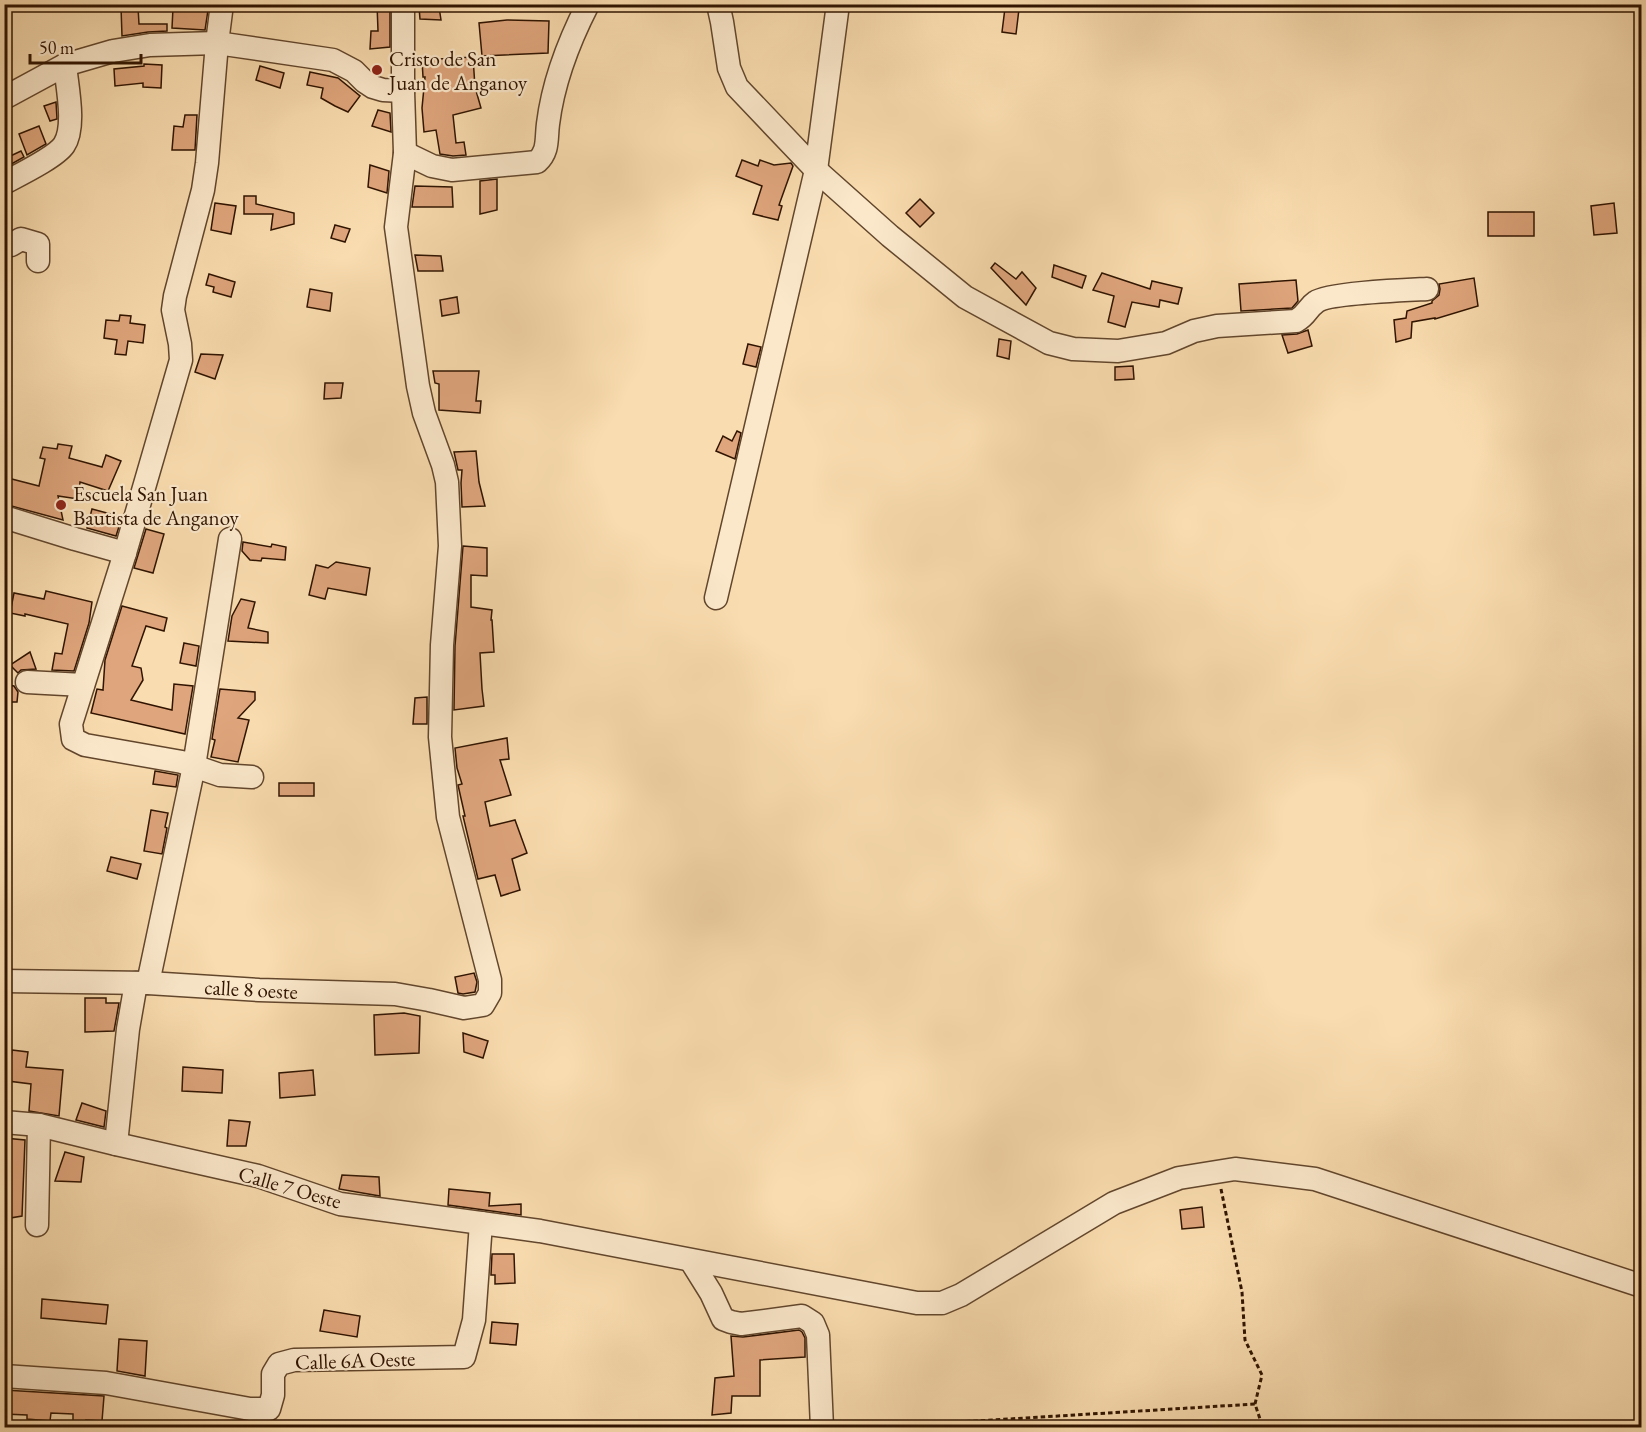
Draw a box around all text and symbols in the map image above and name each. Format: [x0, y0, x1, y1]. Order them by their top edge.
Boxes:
scale bar [30, 27, 141, 65]
text: 50 m [39, 36, 74, 59]
place label: Cristo de San Juan de Anganoy [387, 45, 528, 96]
marker: Cristo de San Juan de Anganoy [370, 63, 384, 77]
place label: Escuela San Juan Bautista de Anganoy [73, 480, 240, 531]
marker: Escuela San Juan Bautista de Anganoy [54, 498, 68, 512]
street label: calle 8 oeste [204, 973, 298, 1005]
street label: Calle 7 Oeste [235, 1159, 345, 1215]
street label: Calle 6A Oeste [294, 1344, 416, 1376]

